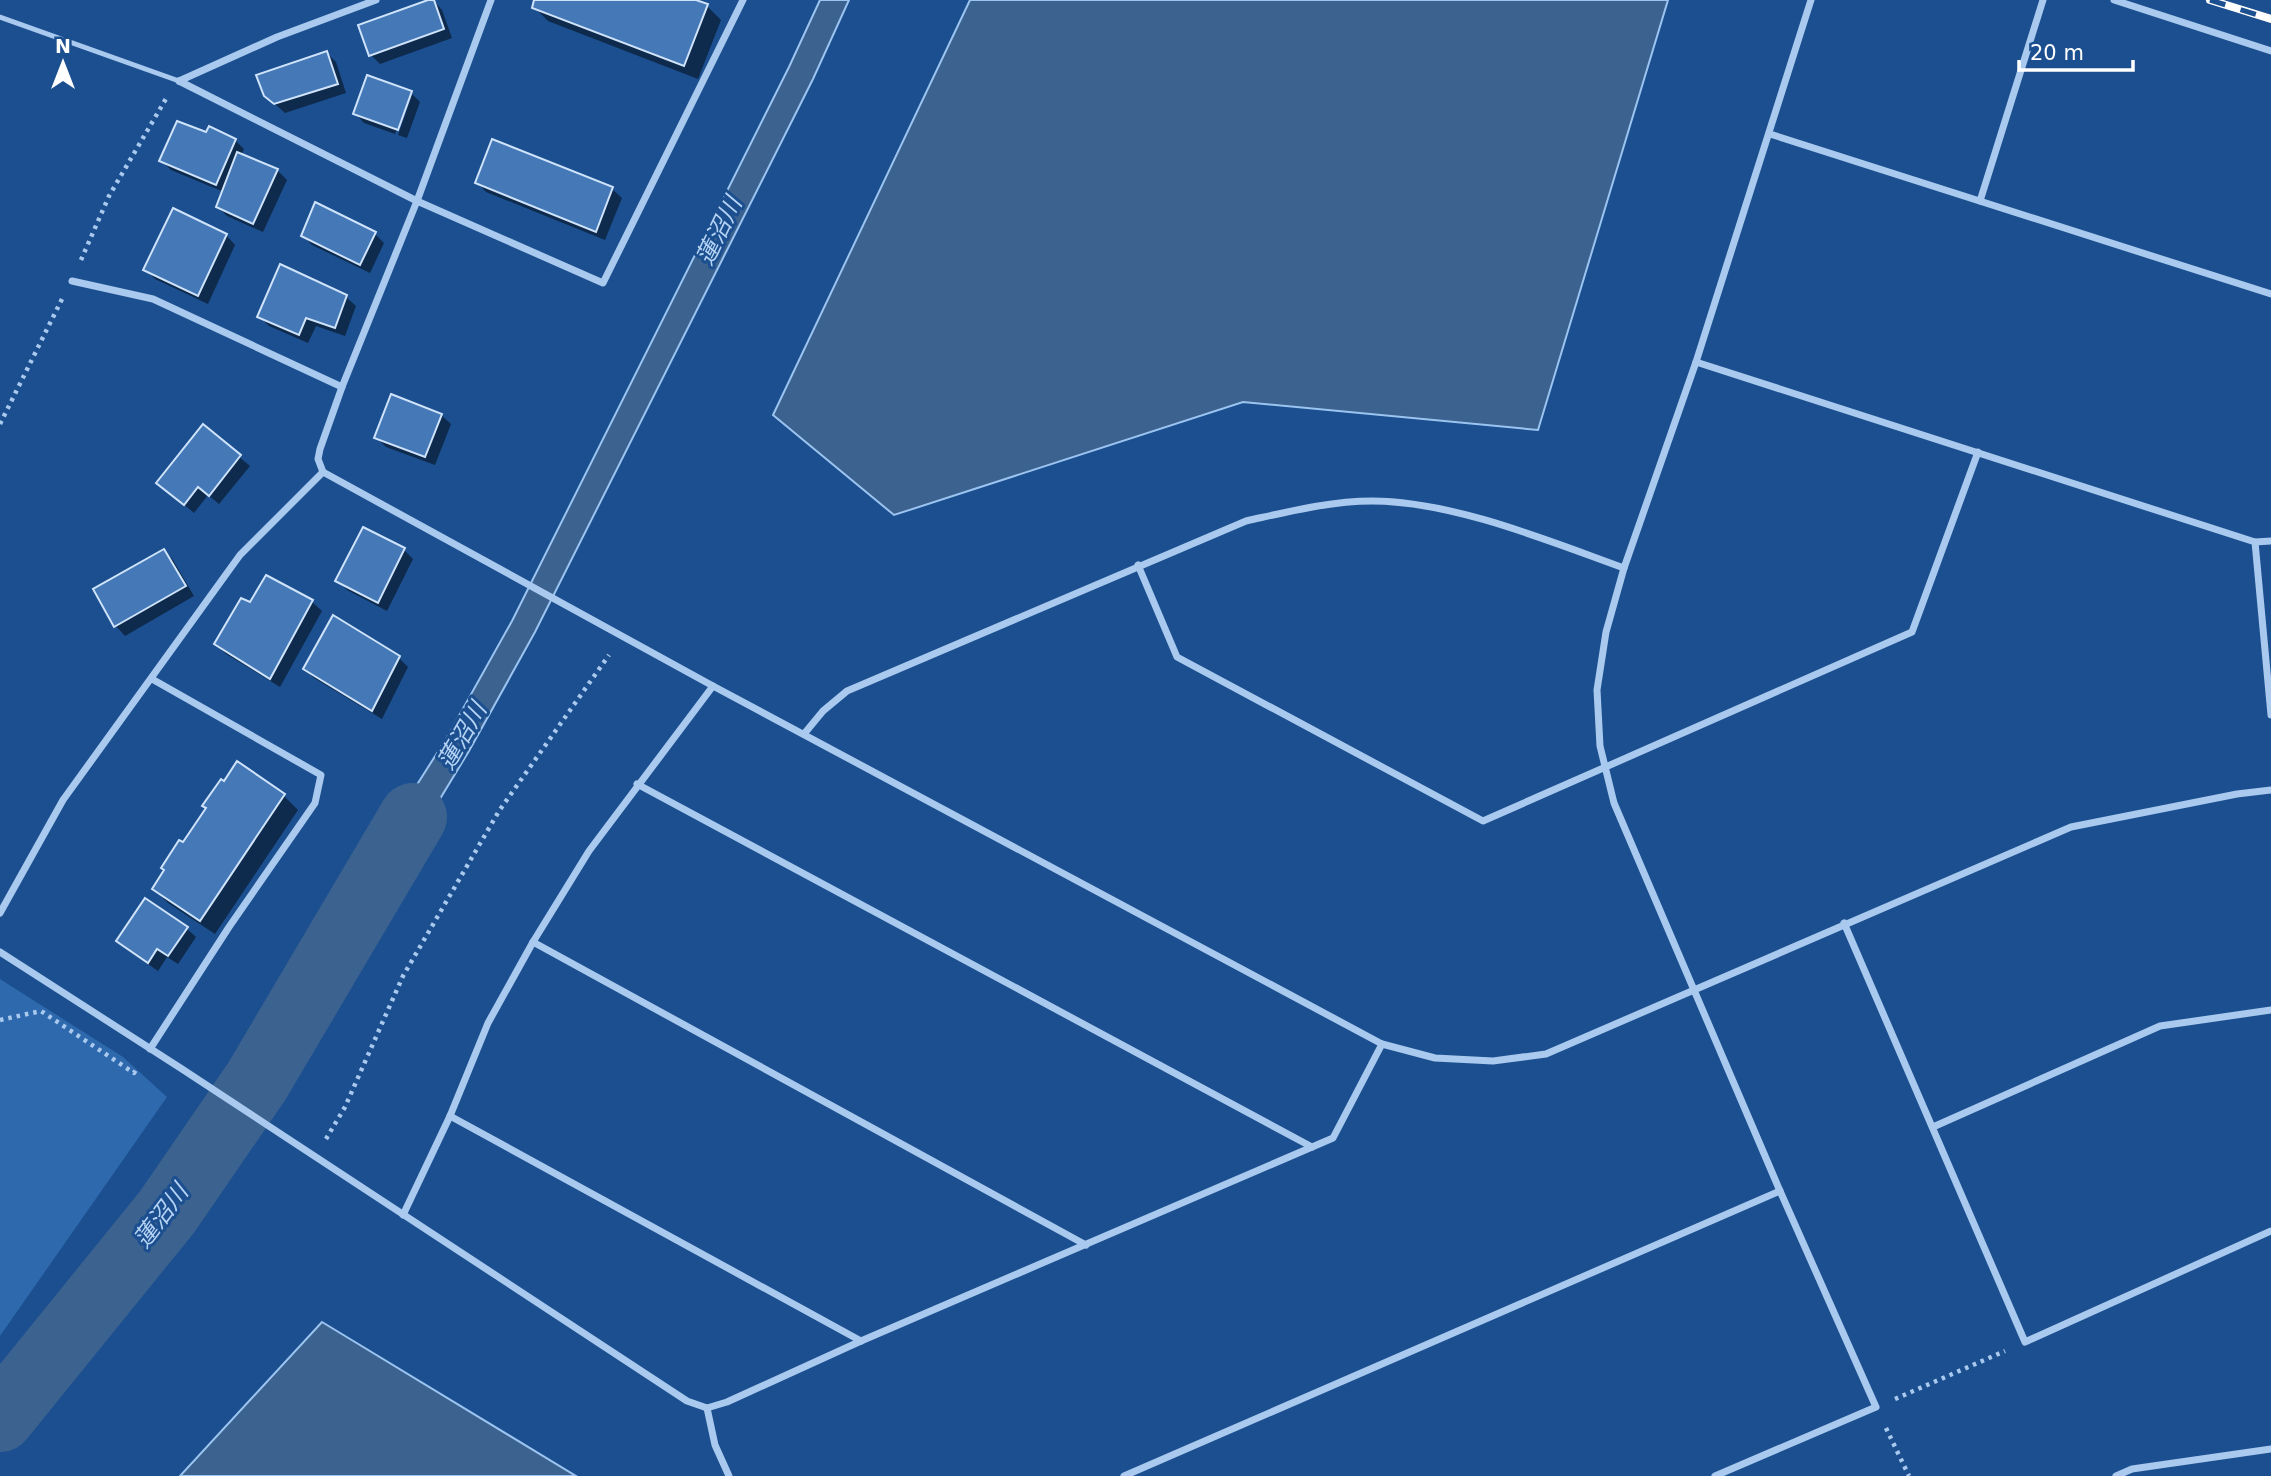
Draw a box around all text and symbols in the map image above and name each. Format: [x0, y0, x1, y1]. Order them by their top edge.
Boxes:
north arrow [28, 28, 98, 98]
scale bar [2019, 28, 2133, 72]
text: N [55, 35, 71, 57]
text: 20 m [2030, 41, 2084, 65]
water label: 蓮沼川 [691, 190, 749, 269]
water label: 蓮沼川 [432, 695, 494, 774]
water label: 蓮沼川 [128, 1176, 196, 1253]

